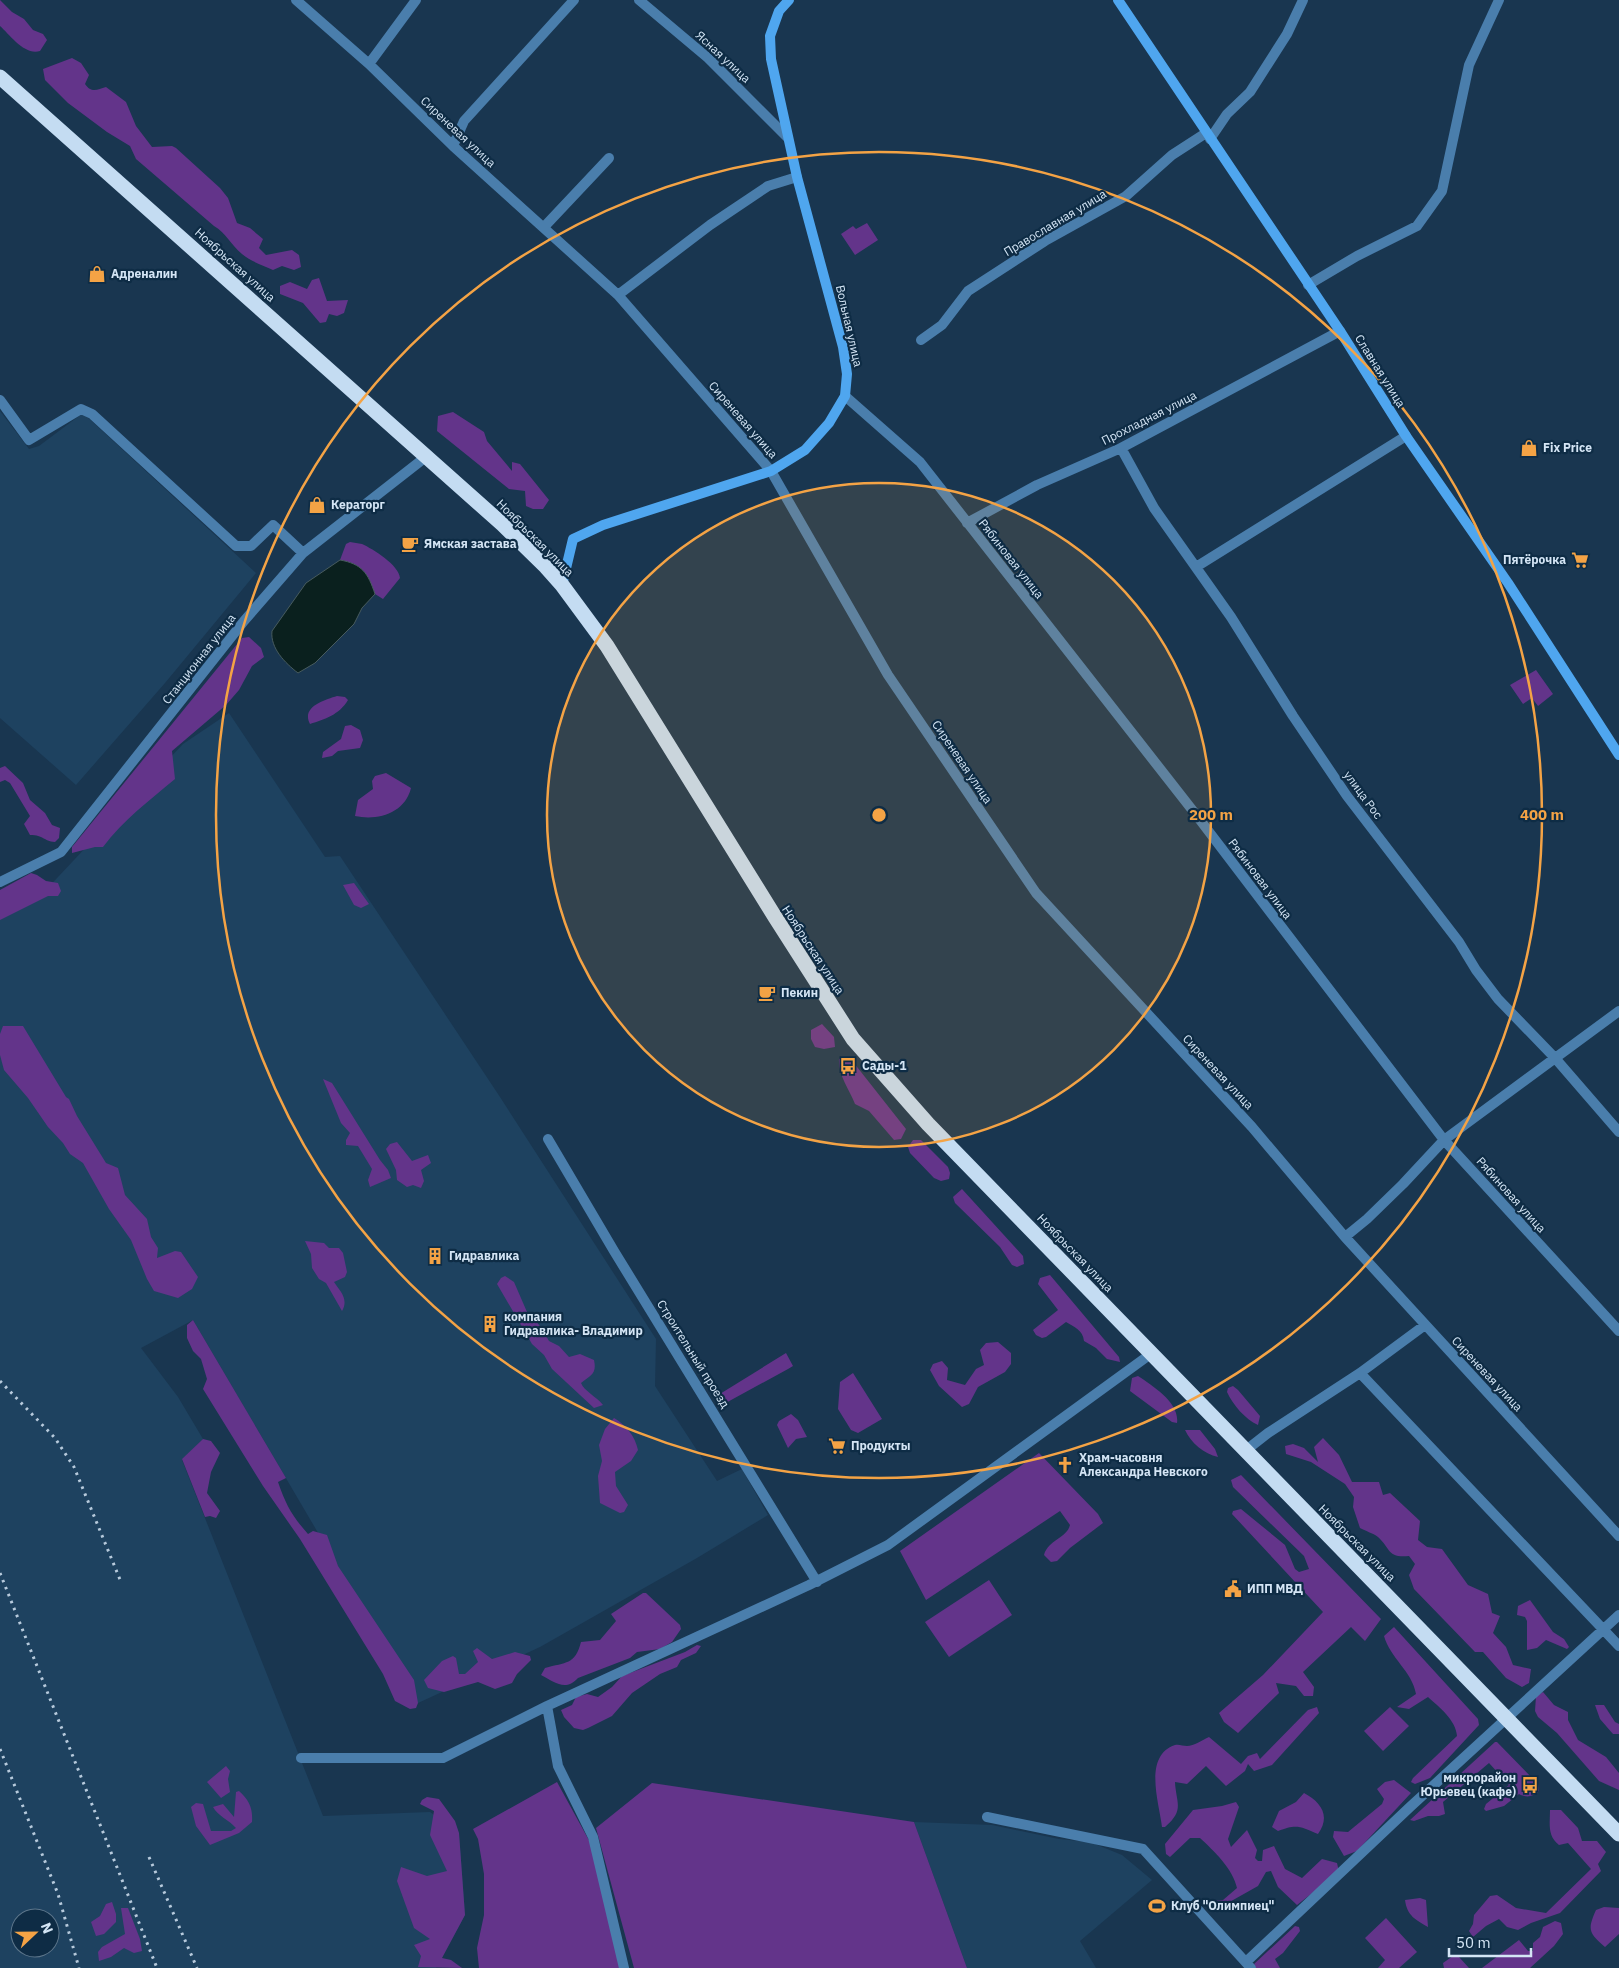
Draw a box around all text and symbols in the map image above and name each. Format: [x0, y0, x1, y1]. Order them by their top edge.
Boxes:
street label: Ясная улица [693, 27, 754, 86]
street label: Сиреневая улица [418, 93, 499, 171]
street label: Православная улица [1001, 186, 1109, 259]
street label: Ноябрьская улица [192, 225, 279, 305]
shop icon: Адреналин [87, 264, 107, 284]
place label: Адреналин [111, 266, 177, 281]
street label: Вольная улица [833, 284, 866, 369]
street label: Славная улица [1352, 331, 1409, 411]
street label: Сиреневая улица [706, 378, 781, 462]
street label: Прохладная улица [1099, 387, 1199, 448]
shop icon: Fix Price [1519, 438, 1539, 458]
place label: Fix Price [1543, 440, 1592, 455]
shop icon: Кераторг [307, 495, 327, 515]
street label: Ноябрьская улица [494, 496, 577, 580]
place label: Кераторг [331, 497, 386, 512]
street label: Рябиновая улица [976, 516, 1047, 602]
cafe icon: Ямская застава [400, 534, 420, 554]
place label: Ямская застава [424, 536, 517, 551]
supermarket icon: Пятёрочка [1570, 550, 1590, 570]
place label: Пятёрочка [1503, 552, 1566, 567]
street label: Станционная улица [159, 610, 239, 707]
street label: Сиреневая улица [929, 717, 996, 807]
street label: улица Рос [1341, 768, 1386, 822]
text: 200 m [1189, 805, 1233, 824]
text: 400 m [1520, 805, 1564, 824]
centre of rings [870, 806, 888, 824]
street label: Рябиновая улица [1225, 836, 1296, 922]
street label: Ноябрьская улица [779, 902, 848, 998]
cafe icon: Пекин [757, 983, 777, 1003]
place label: Пекин [781, 985, 818, 1000]
street label: Сиреневая улица [1180, 1031, 1257, 1113]
bus stop icon: Сады-1 [838, 1056, 858, 1076]
place label: Сады-1 [862, 1058, 906, 1073]
street label: Рябиновая улица [1473, 1154, 1550, 1236]
street label: Ноябрьская улица [1034, 1210, 1117, 1295]
building icon: Гидравлика [425, 1246, 445, 1266]
place label: Гидравлика [449, 1248, 519, 1263]
street label: Строительный проезд [654, 1297, 733, 1411]
place label: компания Гидравлика- Владимир [504, 1309, 643, 1338]
building icon: компания Гидравлика- Владимир [480, 1314, 500, 1334]
street label: Сиреневая улица [1449, 1333, 1526, 1415]
supermarket icon: Продукты [827, 1436, 847, 1456]
place label: Продукты [851, 1438, 910, 1453]
place label: Храм-часовня Александра Невского [1079, 1450, 1208, 1479]
church icon: Храм-часовня Александра Невского [1055, 1455, 1075, 1475]
street label: Ноябрьская улица [1316, 1501, 1399, 1585]
public building icon: ИПП МВД [1223, 1579, 1243, 1599]
place label: ИПП МВД [1247, 1581, 1303, 1596]
place label: микрорайон Юрьевец (кафе) [1421, 1770, 1516, 1799]
bus stop icon: микрорайон Юрьевец (кафе) [1520, 1775, 1540, 1795]
sports icon: Клуб "Олимпиец" [1147, 1896, 1167, 1916]
place label: Клуб "Олимпиец" [1171, 1898, 1274, 1913]
north arrow [10, 1908, 60, 1958]
text: N [37, 1920, 57, 1936]
scale bar [1449, 1926, 1532, 1958]
text: 50 m [1456, 1933, 1491, 1952]

